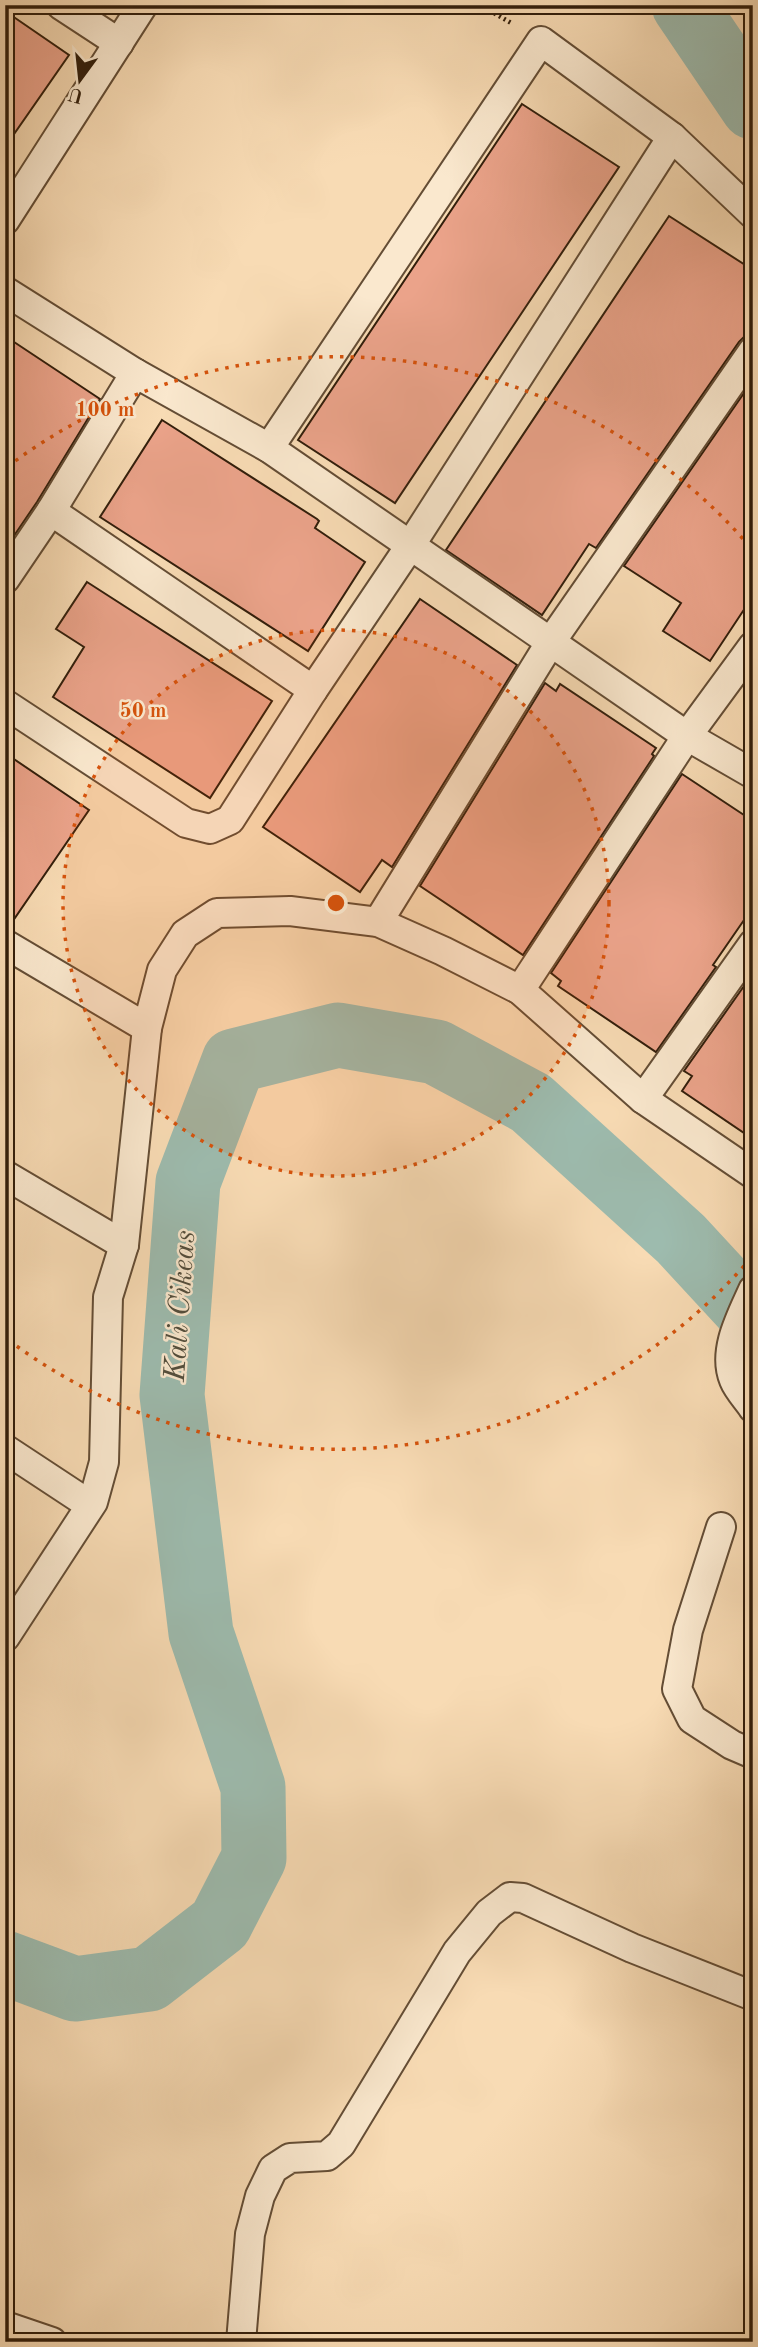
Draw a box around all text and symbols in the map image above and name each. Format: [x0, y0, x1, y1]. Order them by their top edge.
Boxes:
north arrow [46, 46, 116, 116]
text: U [66, 83, 86, 105]
text: 100 m [75, 400, 135, 421]
text: 50 m [119, 701, 167, 722]
centre of rings [324, 891, 348, 915]
water label: Kali Cikeas [161, 1229, 201, 1384]

